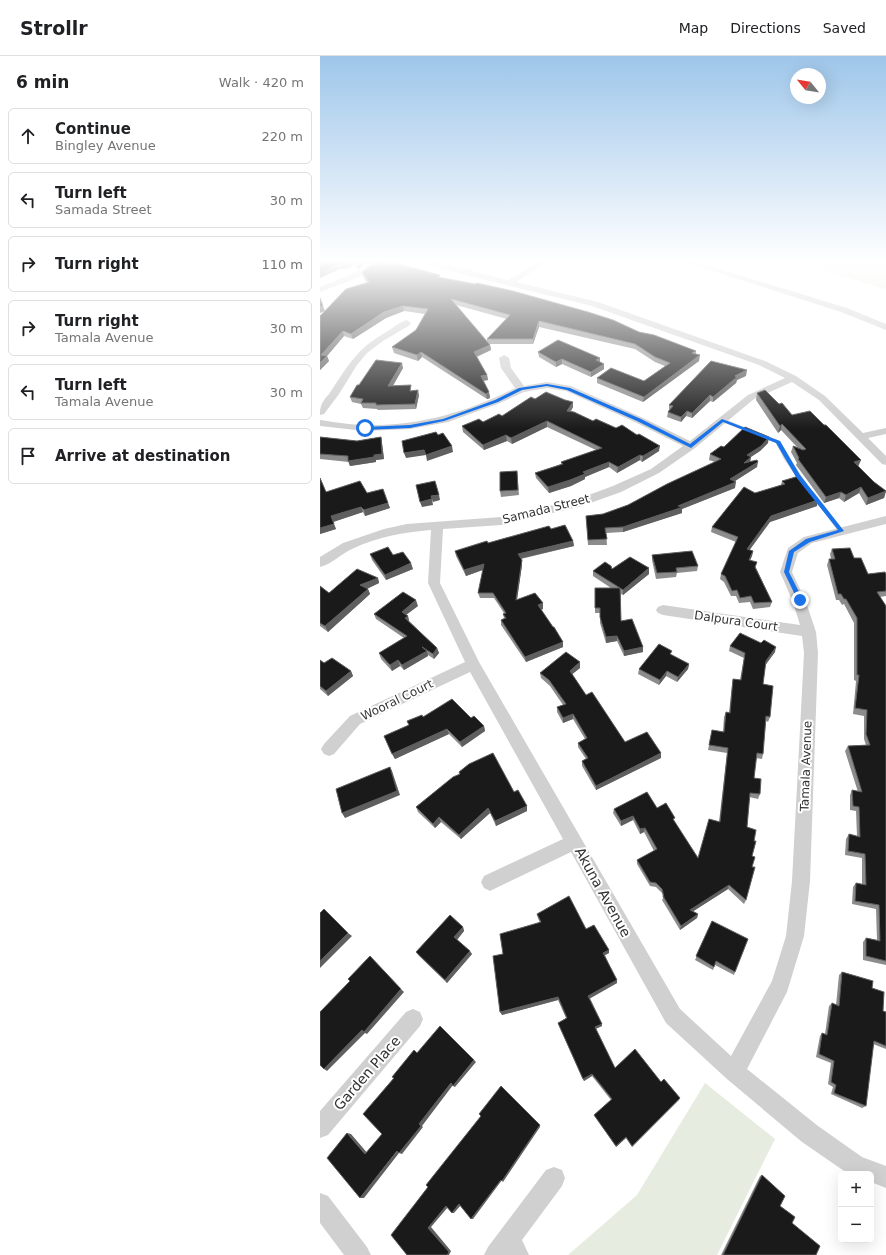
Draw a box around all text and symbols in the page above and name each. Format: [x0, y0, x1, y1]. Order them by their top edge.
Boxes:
text: Strollr [20, 17, 88, 39]
text: Map [679, 20, 708, 36]
text: Directions [730, 20, 801, 36]
text: Saved [823, 20, 866, 36]
north arrow [790, 68, 826, 104]
text: 6 min [16, 72, 69, 92]
text: Walk · 420 m [219, 75, 304, 90]
text: Continue [55, 120, 131, 138]
icon: ahead [17, 125, 39, 147]
text: 220 m [261, 129, 303, 144]
text: Bingley Avenue [55, 138, 156, 153]
text: Turn left [55, 184, 127, 202]
icon: left [17, 189, 39, 211]
text: 30 m [270, 193, 303, 208]
text: Samada Street [55, 202, 152, 217]
icon: right [17, 253, 39, 275]
text: Turn right [55, 255, 139, 273]
text: 110 m [261, 257, 303, 272]
text: Turn right [55, 312, 139, 330]
icon: right [17, 317, 39, 339]
text: 30 m [270, 321, 303, 336]
text: Tamala Avenue [55, 330, 153, 345]
text: Turn left [55, 376, 127, 394]
icon: left [17, 381, 39, 403]
text: 30 m [270, 385, 303, 400]
text: Tamala Avenue [55, 394, 153, 409]
route start [356, 419, 374, 437]
icon: arrive [17, 445, 39, 467]
text: Arrive at destination [55, 447, 230, 465]
street label: Samada Street [501, 491, 591, 527]
route end [791, 591, 809, 609]
street label: Dalpura Court [693, 608, 779, 634]
street label: Wooral Court [359, 676, 435, 723]
street label: Tamala Avenue [797, 720, 815, 813]
street label: Akuna Avenue [572, 844, 634, 940]
street label: Garden Place [330, 1033, 404, 1113]
map controls [838, 1171, 874, 1243]
button: + [838, 1171, 874, 1207]
button: − [838, 1207, 874, 1243]

